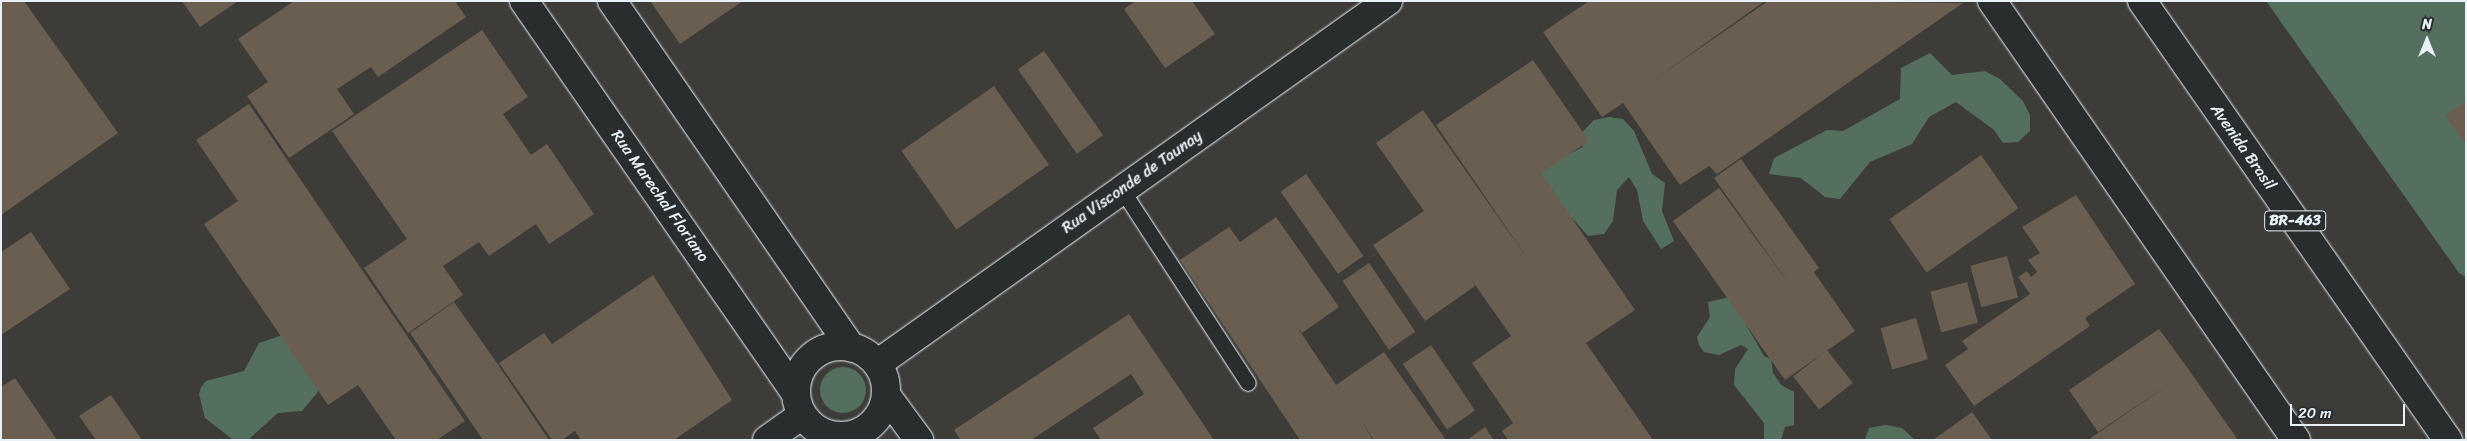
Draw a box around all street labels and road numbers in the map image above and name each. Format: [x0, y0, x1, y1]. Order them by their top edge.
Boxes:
street label: Avenida Brasil [2206, 100, 2280, 194]
street label: Rua Marechal Floriano [607, 126, 713, 266]
street label: Rua Visconde de Taunay [1058, 126, 1206, 238]
road number: BR-463 [2264, 208, 2326, 234]

